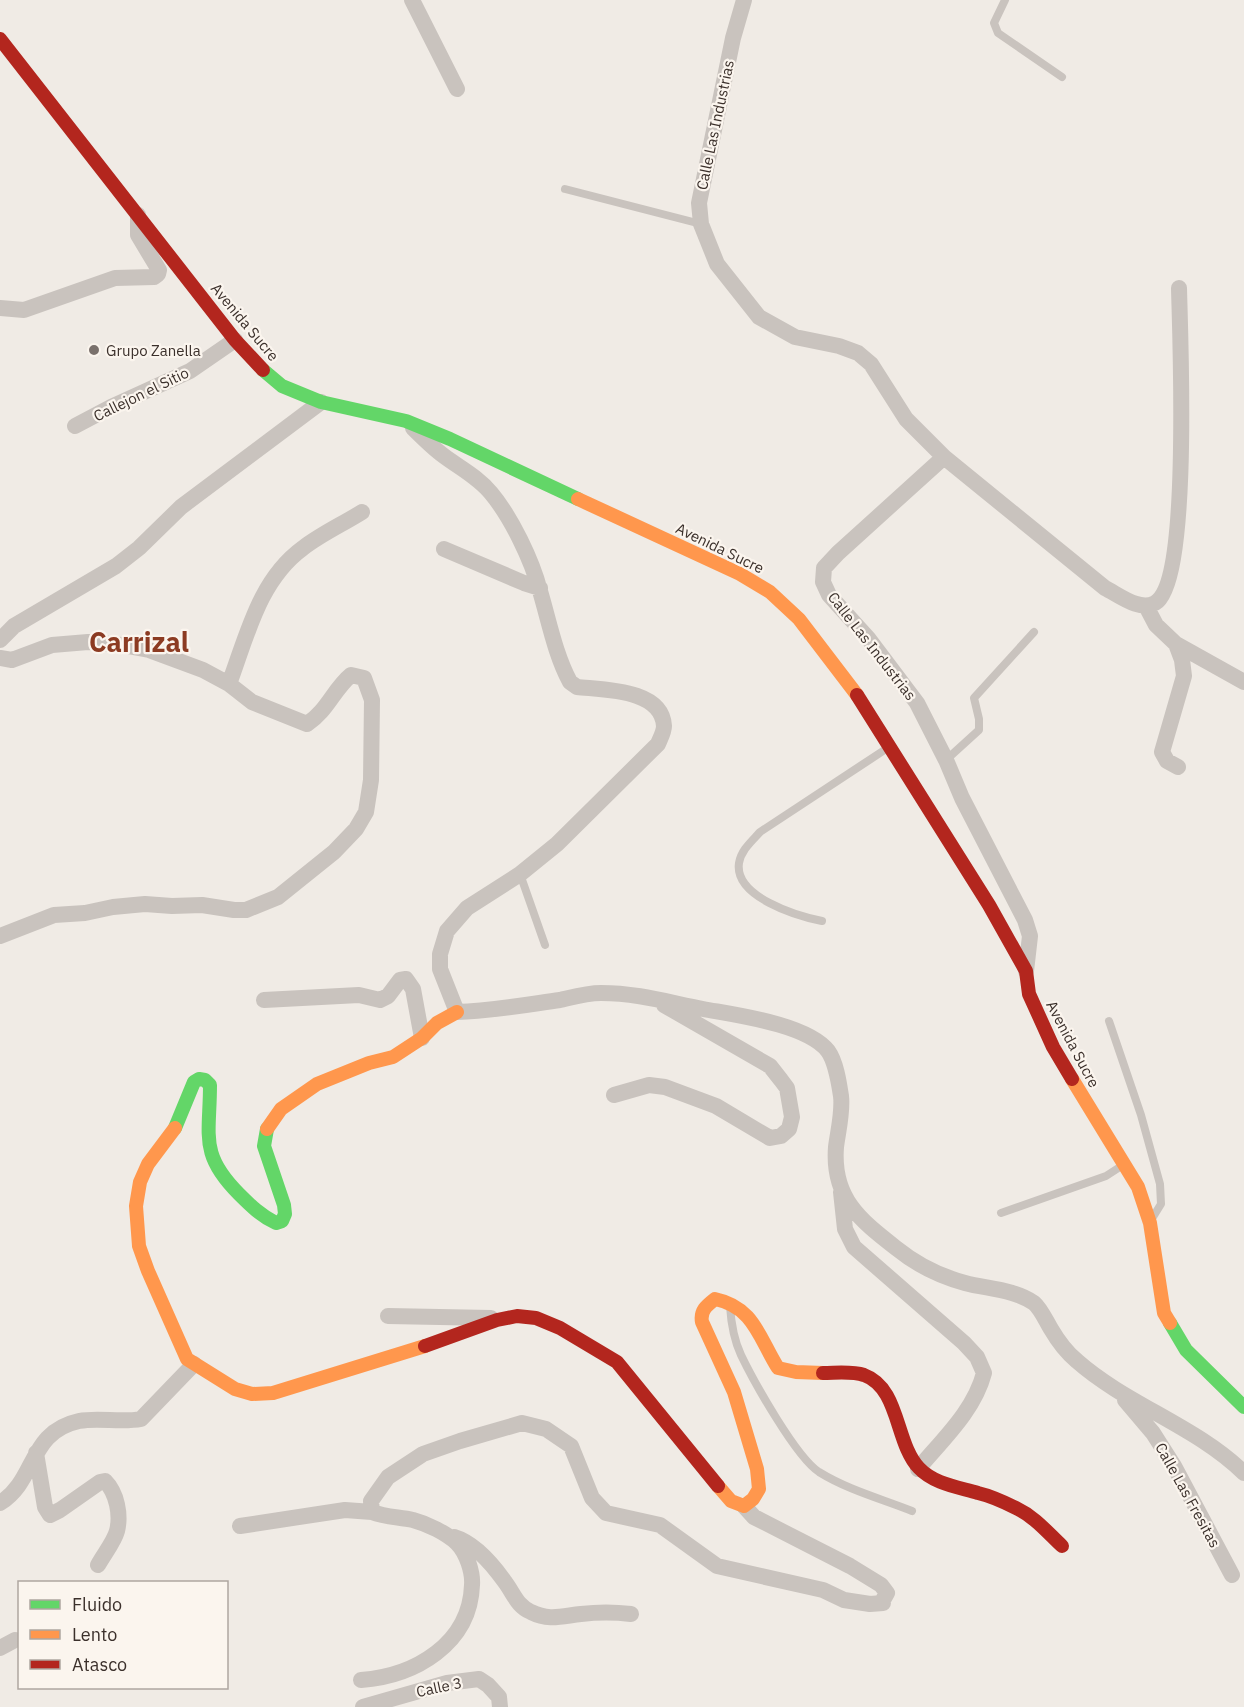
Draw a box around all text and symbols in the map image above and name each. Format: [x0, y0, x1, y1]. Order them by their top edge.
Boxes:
street label: Calle Las Industrias [692, 58, 738, 192]
street label: Avenida Sucre [207, 279, 283, 365]
place label: Grupo Zanella [106, 341, 201, 360]
marker: Grupo Zanella [87, 343, 101, 357]
street label: Callejon el Sitio [90, 363, 192, 425]
street label: Avenida Sucre [673, 518, 767, 578]
street label: Calle Las Industrias [824, 588, 920, 704]
district label: Carrizal [89, 624, 189, 659]
street label: Avenida Sucre [1042, 997, 1104, 1091]
street label: Calle Las Fresitas [1151, 1439, 1225, 1551]
legend [18, 1581, 228, 1689]
text: Fluido [72, 1593, 122, 1616]
text: Lento [72, 1623, 117, 1646]
text: Atasco [72, 1653, 127, 1676]
street label: Calle 3 [414, 1673, 464, 1701]

